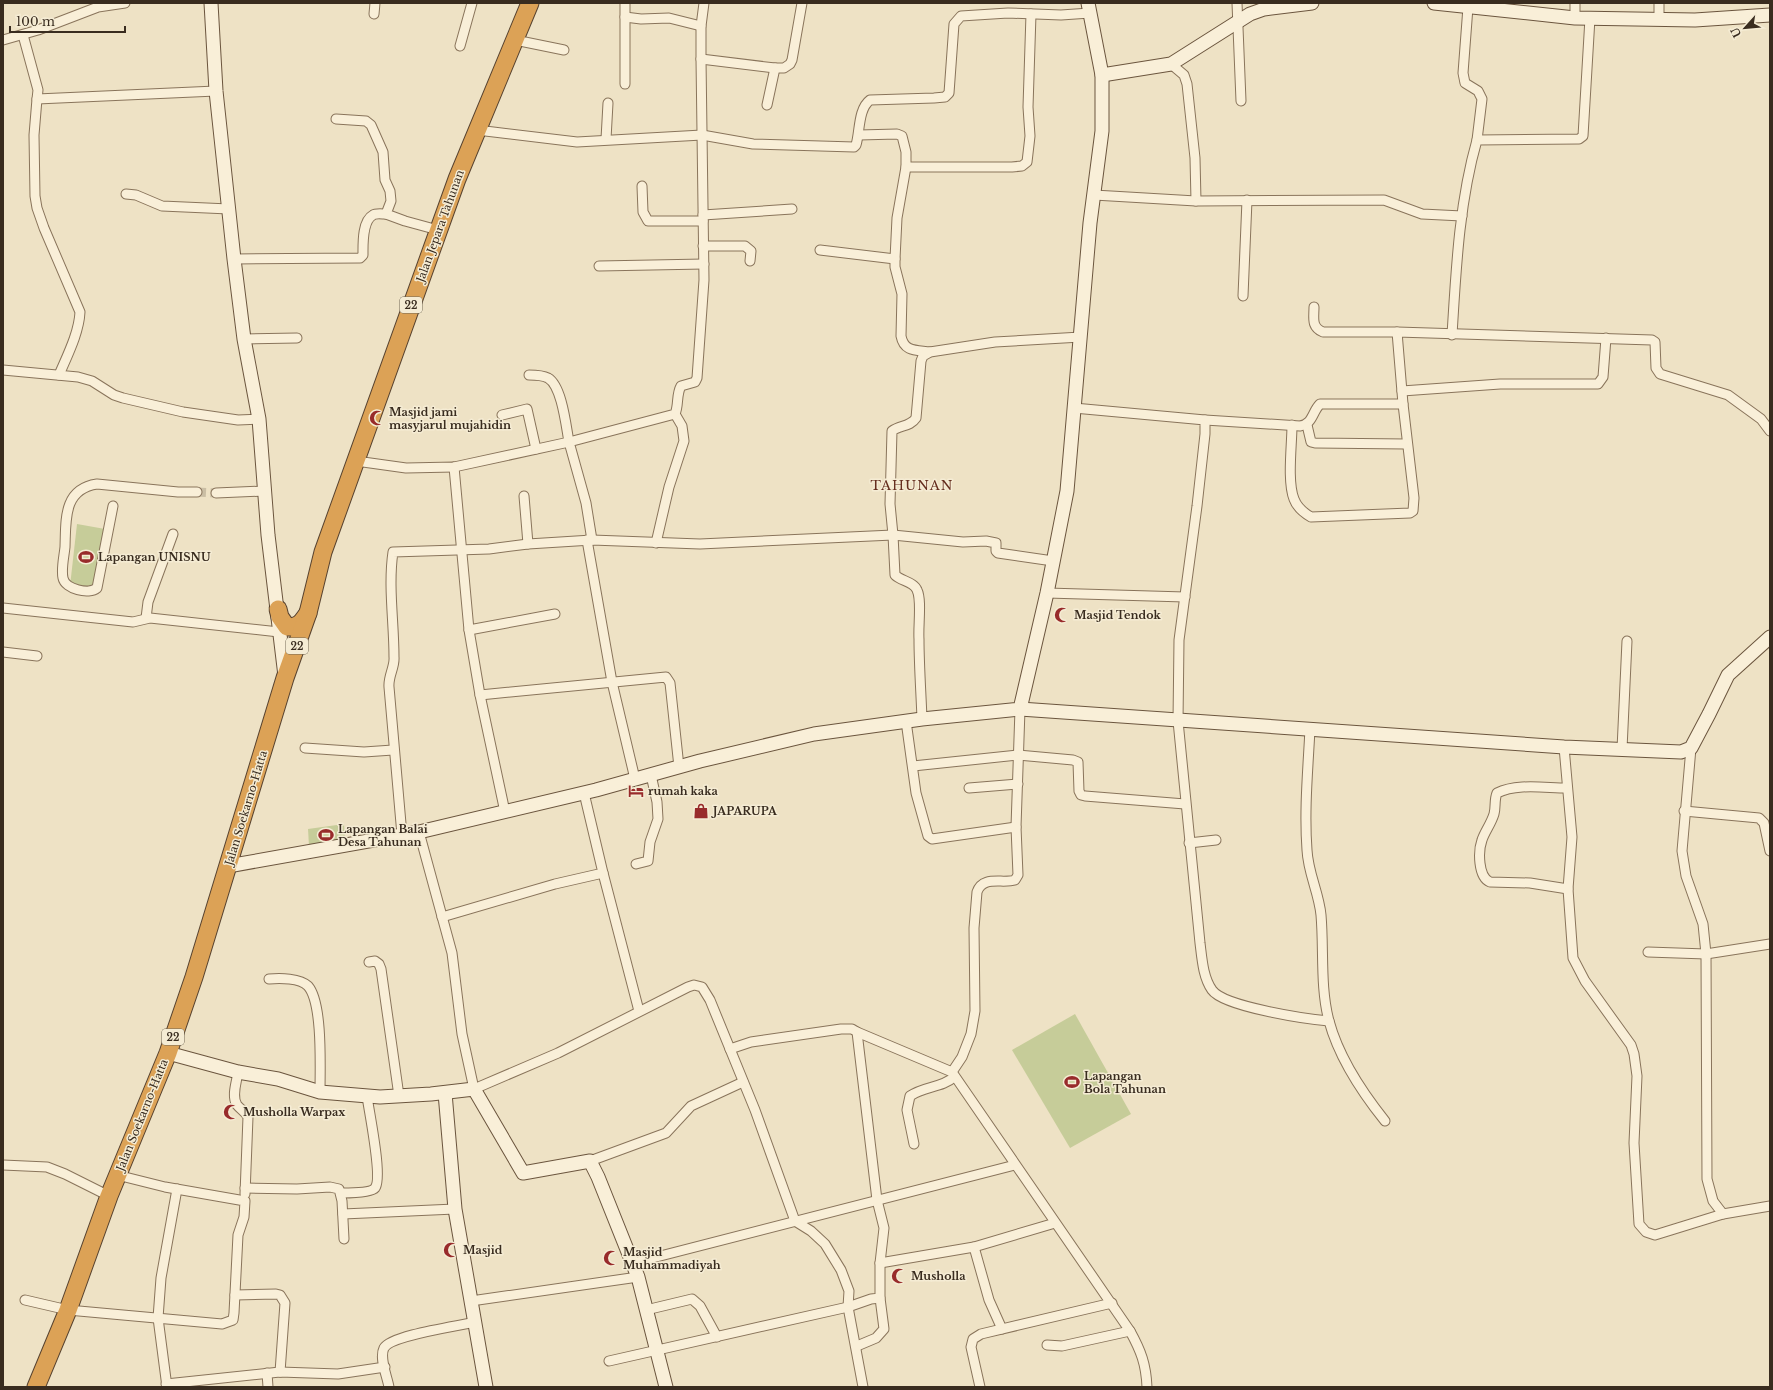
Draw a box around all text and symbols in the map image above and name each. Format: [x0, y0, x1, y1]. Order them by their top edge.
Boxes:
scale bar [10, 8, 125, 34]
north arrow [1725, 8, 1765, 48]
text: 100 m [16, 14, 55, 29]
text: U [1728, 25, 1745, 40]
street label: Jalan Jepara Tahunan [412, 168, 467, 286]
road number: 22 [400, 297, 422, 313]
place label: Masjid jami masyjarul mujahidin [389, 405, 511, 432]
mosque icon: Masjid jami masyjarul mujahidin [368, 409, 386, 427]
district label: TAHUNAN [870, 477, 954, 494]
sports icon: Lapangan UNISNU [77, 548, 95, 566]
place label: Lapangan UNISNU [98, 550, 211, 564]
mosque icon: Masjid Tendok [1053, 606, 1071, 624]
place label: Masjid Tendok [1074, 608, 1161, 622]
road number: 22 [286, 638, 308, 654]
street label: Jalan Soekarno-Hatta [221, 748, 270, 869]
hotel icon: rumah kaka [627, 782, 645, 800]
place label: rumah kaka [648, 784, 718, 798]
shop icon: JAPARUPA [692, 802, 710, 820]
place label: JAPARUPA [711, 804, 778, 818]
place label: Lapangan Balai Desa Tahunan [338, 822, 428, 849]
sports icon: Lapangan Balai Desa Tahunan [317, 826, 335, 844]
road number: 22 [162, 1029, 184, 1045]
street label: Jalan Soekarno-Hatta [112, 1056, 171, 1175]
place label: Lapangan Bola Tahunan [1084, 1069, 1166, 1096]
sports icon: Lapangan Bola Tahunan [1063, 1073, 1081, 1091]
mosque icon: Musholla Warpax [222, 1103, 240, 1121]
place label: Musholla Warpax [243, 1105, 346, 1119]
mosque icon: Masjid [442, 1241, 460, 1259]
place label: Masjid [463, 1243, 503, 1257]
place label: Masjid Muhammadiyah [623, 1245, 721, 1272]
mosque icon: Masjid Muhammadiyah [602, 1249, 620, 1267]
mosque icon: Musholla [890, 1267, 908, 1285]
place label: Musholla [911, 1269, 966, 1283]

